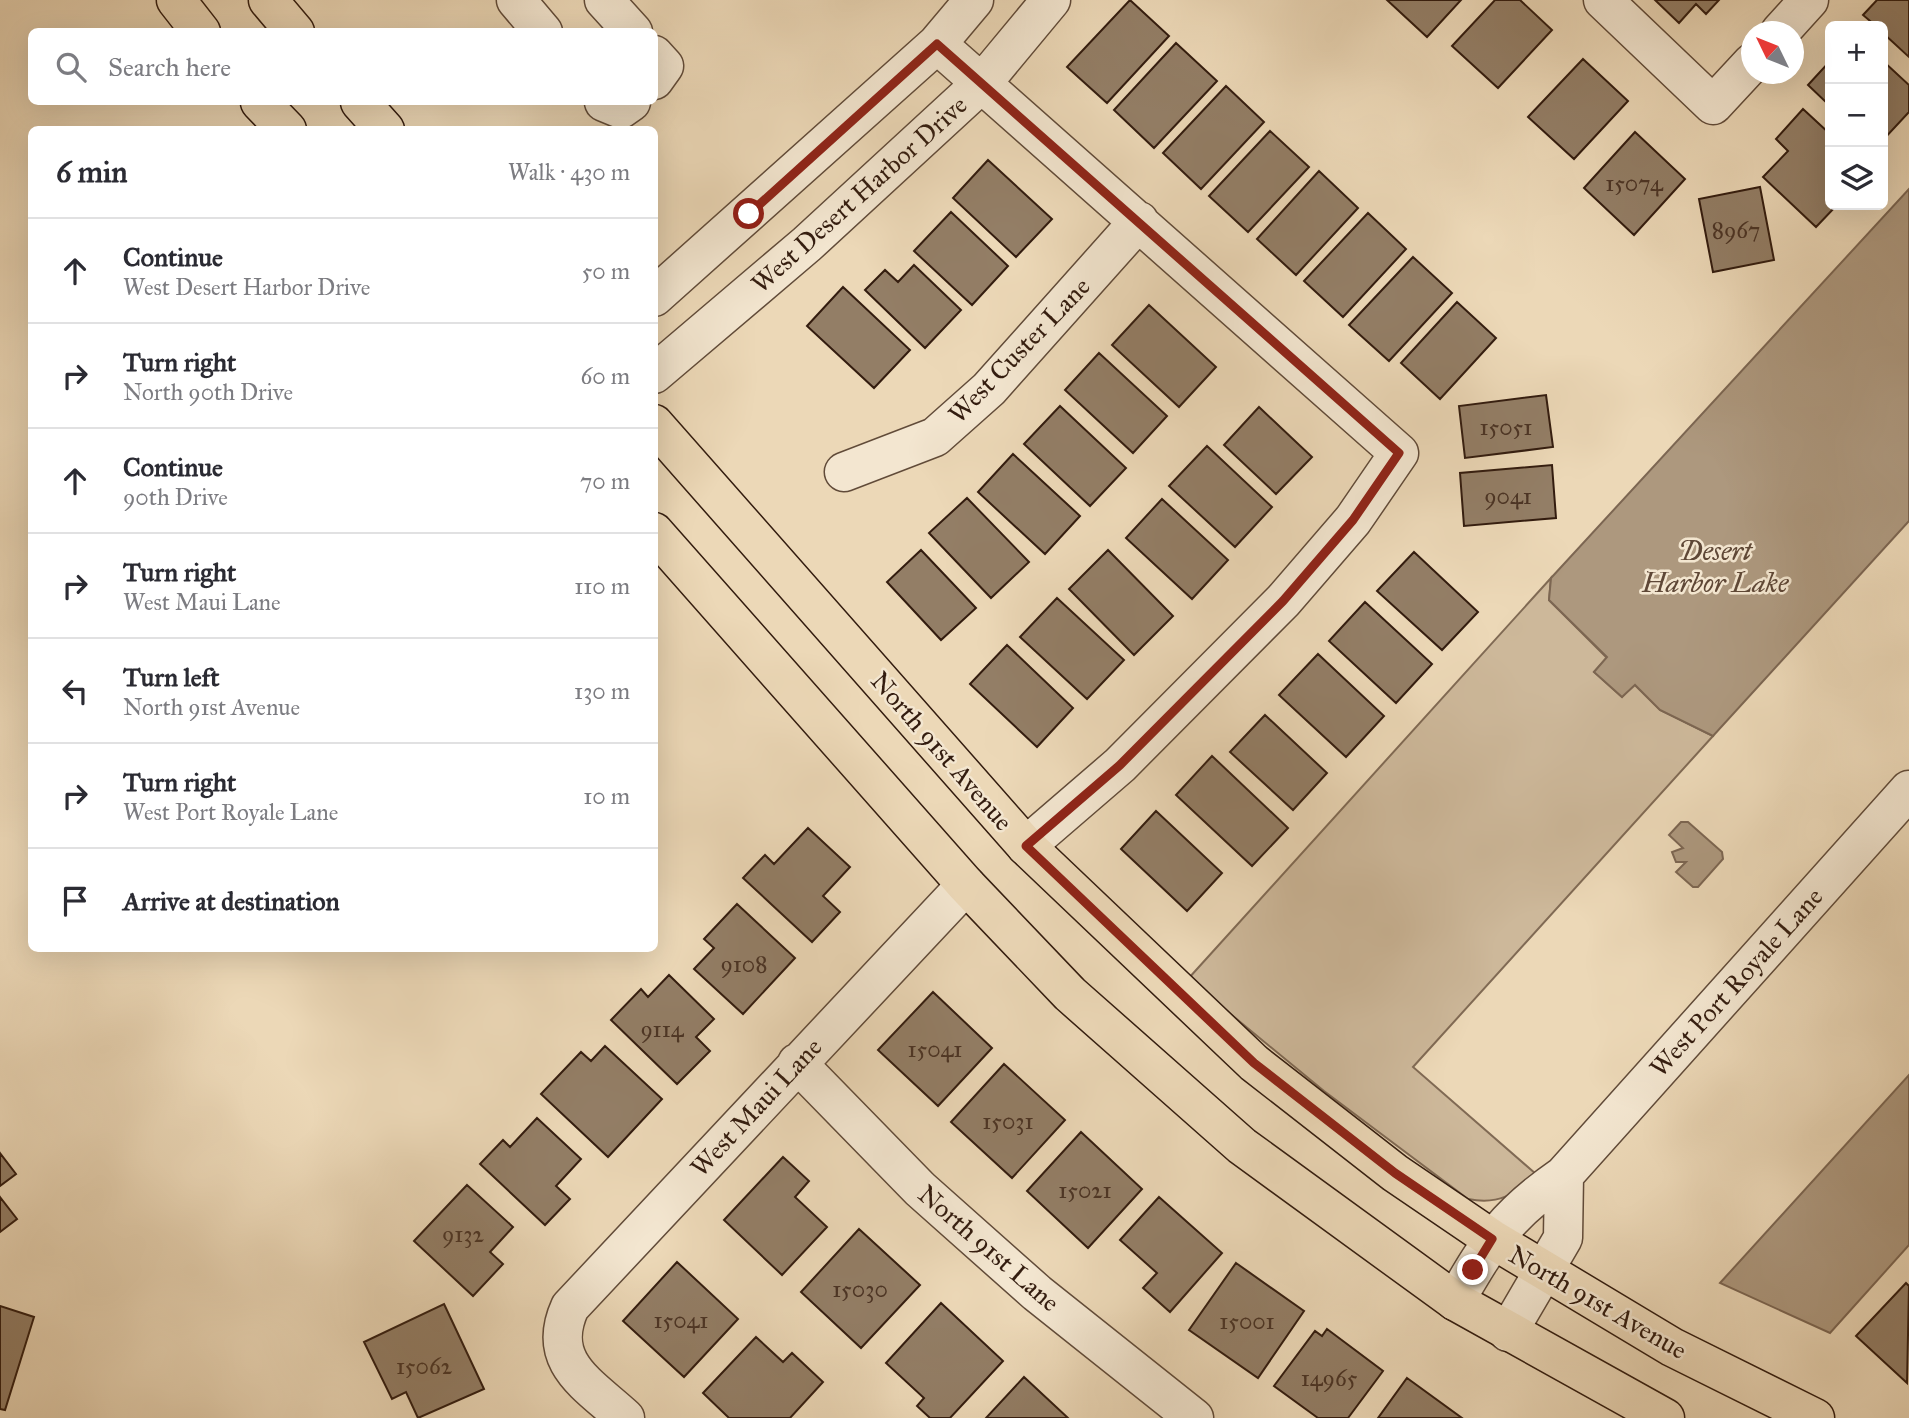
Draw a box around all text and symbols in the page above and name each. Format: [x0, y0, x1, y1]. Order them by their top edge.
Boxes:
north arrow [1741, 21, 1804, 84]
map controls [1825, 21, 1888, 210]
button: + [1825, 21, 1888, 84]
search box [28, 28, 658, 105]
icon: search [52, 48, 90, 86]
text: Search here [108, 51, 231, 83]
button: − [1825, 84, 1888, 147]
street label: West Desert Harbor Drive [744, 88, 974, 299]
button: layers [1825, 147, 1888, 210]
text: 6 min [56, 154, 128, 190]
text: Walk · 430 m [508, 158, 630, 186]
house number: 15074 [1605, 169, 1664, 197]
route start [733, 198, 764, 229]
house number: 8967 [1712, 216, 1760, 244]
text: Continue [123, 241, 223, 273]
icon: ahead [56, 252, 94, 290]
text: 50 m [582, 257, 630, 285]
street label: West Custer Lane [941, 270, 1097, 430]
text: West Desert Harbor Drive [123, 273, 370, 301]
text: Turn right [123, 346, 236, 378]
icon: right [56, 357, 94, 395]
text: 60 m [581, 362, 630, 390]
text: North 90th Drive [123, 378, 293, 406]
house number: 15051 [1480, 413, 1532, 441]
text: Continue [123, 451, 223, 483]
icon: ahead [56, 462, 94, 500]
text: 70 m [580, 467, 630, 495]
house number: 9041 [1484, 482, 1532, 510]
text: 90th Drive [123, 483, 228, 511]
water label: Desert Harbor Lake [1641, 533, 1789, 600]
text: Turn right [123, 556, 236, 588]
icon: right [56, 567, 94, 605]
text: 110 m [574, 572, 630, 600]
text: West Maui Lane [123, 588, 281, 616]
text: Turn left [123, 661, 219, 693]
street label: North 91st Avenue [864, 665, 1020, 837]
icon: left [56, 672, 94, 710]
text: 130 m [574, 677, 630, 705]
text: North 91st Avenue [123, 693, 300, 721]
text: Turn right [123, 766, 236, 798]
icon: right [56, 777, 94, 815]
text: 10 m [583, 782, 630, 810]
text: West Port Royale Lane [123, 798, 338, 826]
street label: West Port Royale Lane [1643, 881, 1829, 1083]
icon: arrive [56, 882, 94, 920]
text: Arrive at destination [123, 885, 340, 917]
house number: 9108 [721, 950, 767, 978]
house number: 9114 [640, 1015, 685, 1043]
street label: West Maui Lane [684, 1031, 829, 1183]
house number: 15041 [908, 1035, 962, 1063]
house number: 15031 [982, 1107, 1034, 1135]
house number: 15021 [1058, 1176, 1112, 1204]
street label: North 91st Lane [912, 1178, 1067, 1318]
house number: 9132 [442, 1220, 485, 1248]
street label: North 91st Avenue [1503, 1238, 1693, 1366]
route end [1457, 1254, 1488, 1285]
house number: 15030 [832, 1275, 888, 1303]
house number: 15041 [654, 1306, 708, 1334]
house number: 15001 [1219, 1307, 1275, 1335]
house number: 15062 [396, 1352, 453, 1380]
house number: 14965 [1301, 1364, 1358, 1392]

